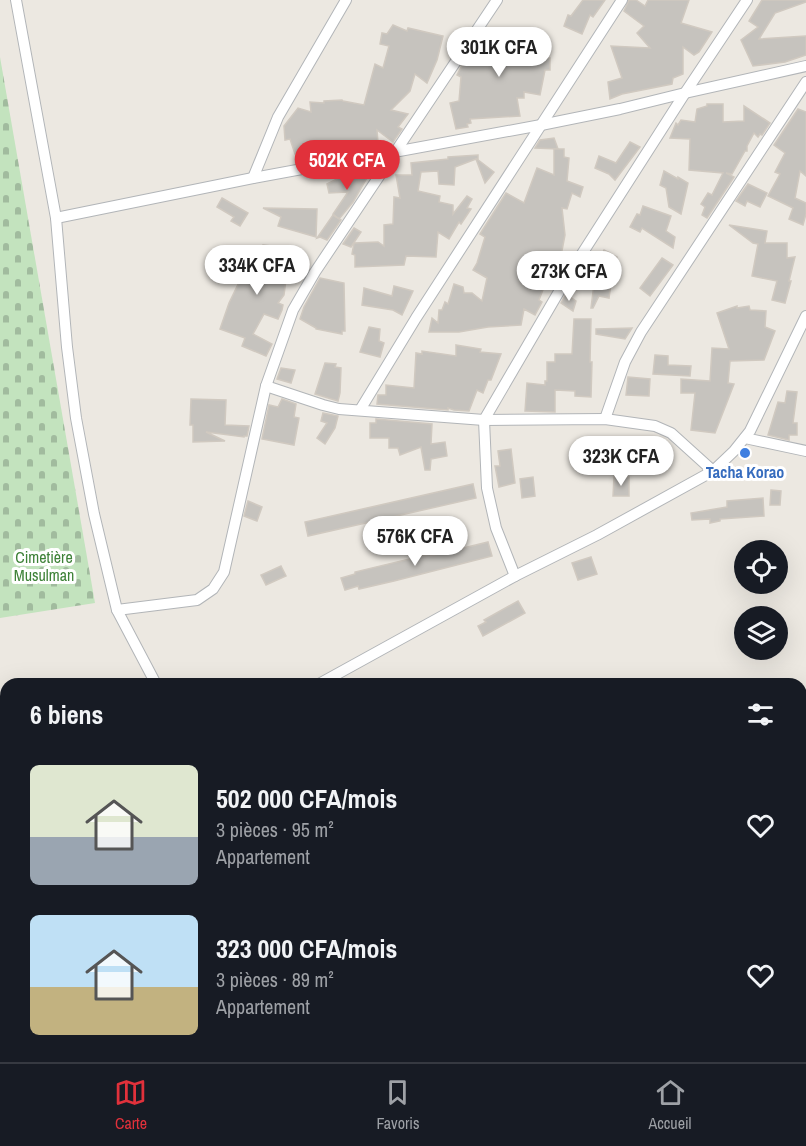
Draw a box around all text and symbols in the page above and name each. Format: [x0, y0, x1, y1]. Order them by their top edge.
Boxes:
pin: 301K CFA [437, 27, 561, 78]
text: 301K CFA [461, 33, 537, 60]
pin: 502K CFA [285, 140, 409, 191]
text: 502K CFA [309, 146, 385, 173]
pin: 334K CFA [195, 245, 319, 296]
text: 334K CFA [219, 251, 295, 278]
pin: 273K CFA [507, 251, 631, 302]
text: 273K CFA [531, 257, 607, 284]
pin: 323K CFA [559, 436, 683, 487]
text: 323K CFA [583, 442, 659, 469]
marker: Tacha Korao [738, 446, 752, 460]
place label: Tacha Korao [706, 461, 784, 483]
pin: 576K CFA [353, 516, 477, 567]
text: 576K CFA [377, 522, 453, 549]
map controls [734, 540, 788, 660]
button: locate [734, 540, 788, 594]
park label: Cimetière Musulman [14, 546, 74, 586]
button: layers [734, 606, 788, 660]
text: 6 biens [30, 697, 103, 732]
icon: filters [744, 698, 777, 731]
text: 502 000 CFA/mois [216, 781, 397, 816]
icon: home [78, 789, 150, 861]
icon: heart [744, 809, 777, 842]
text: 3 pièces · 95 m² [216, 816, 334, 843]
text: Appartement [216, 843, 310, 870]
text: 323 000 CFA/mois [216, 931, 397, 966]
icon: home [78, 939, 150, 1011]
icon: heart [744, 959, 777, 992]
text: 3 pièces · 89 m² [216, 966, 334, 993]
text: Appartement [216, 993, 310, 1020]
tab: Carte [114, 1076, 147, 1134]
tab: Favoris [376, 1076, 420, 1134]
tab: Accueil [648, 1076, 692, 1134]

